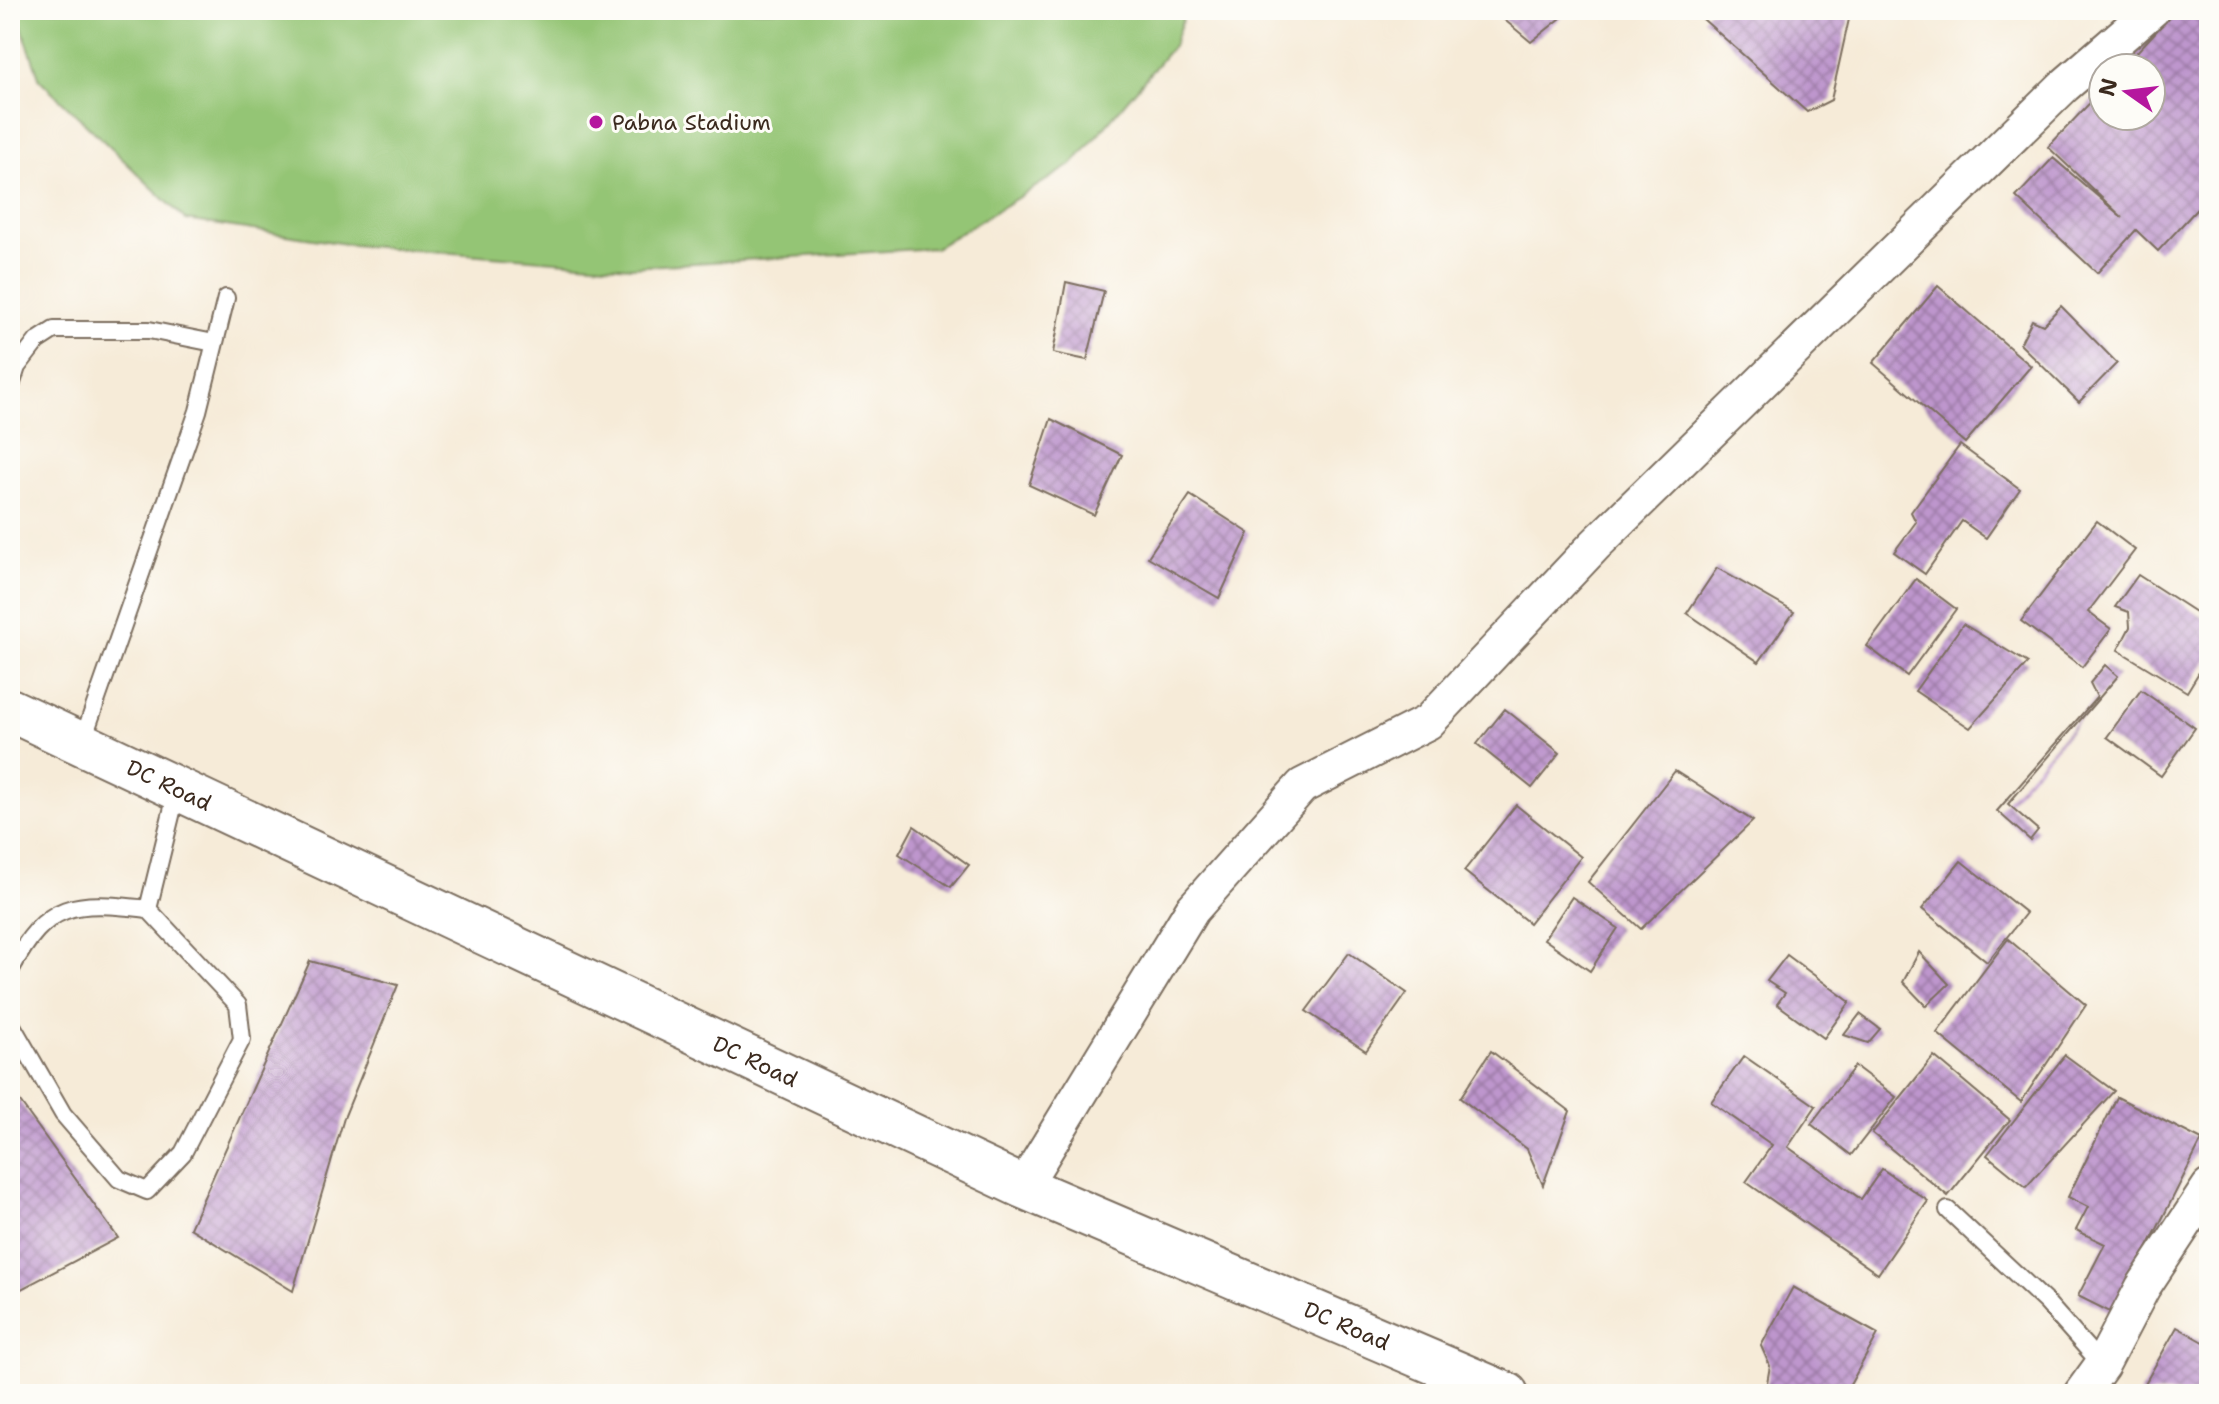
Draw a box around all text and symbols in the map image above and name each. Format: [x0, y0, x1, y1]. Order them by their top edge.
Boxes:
north arrow [2087, 52, 2167, 132]
text: N [2092, 75, 2124, 99]
place label: Pabna Stadium [612, 108, 771, 137]
marker: Pabna Stadium [587, 113, 605, 131]
street label: DC Road [122, 753, 217, 817]
street label: DC Road [708, 1029, 803, 1094]
street label: DC Road [1299, 1294, 1394, 1357]

